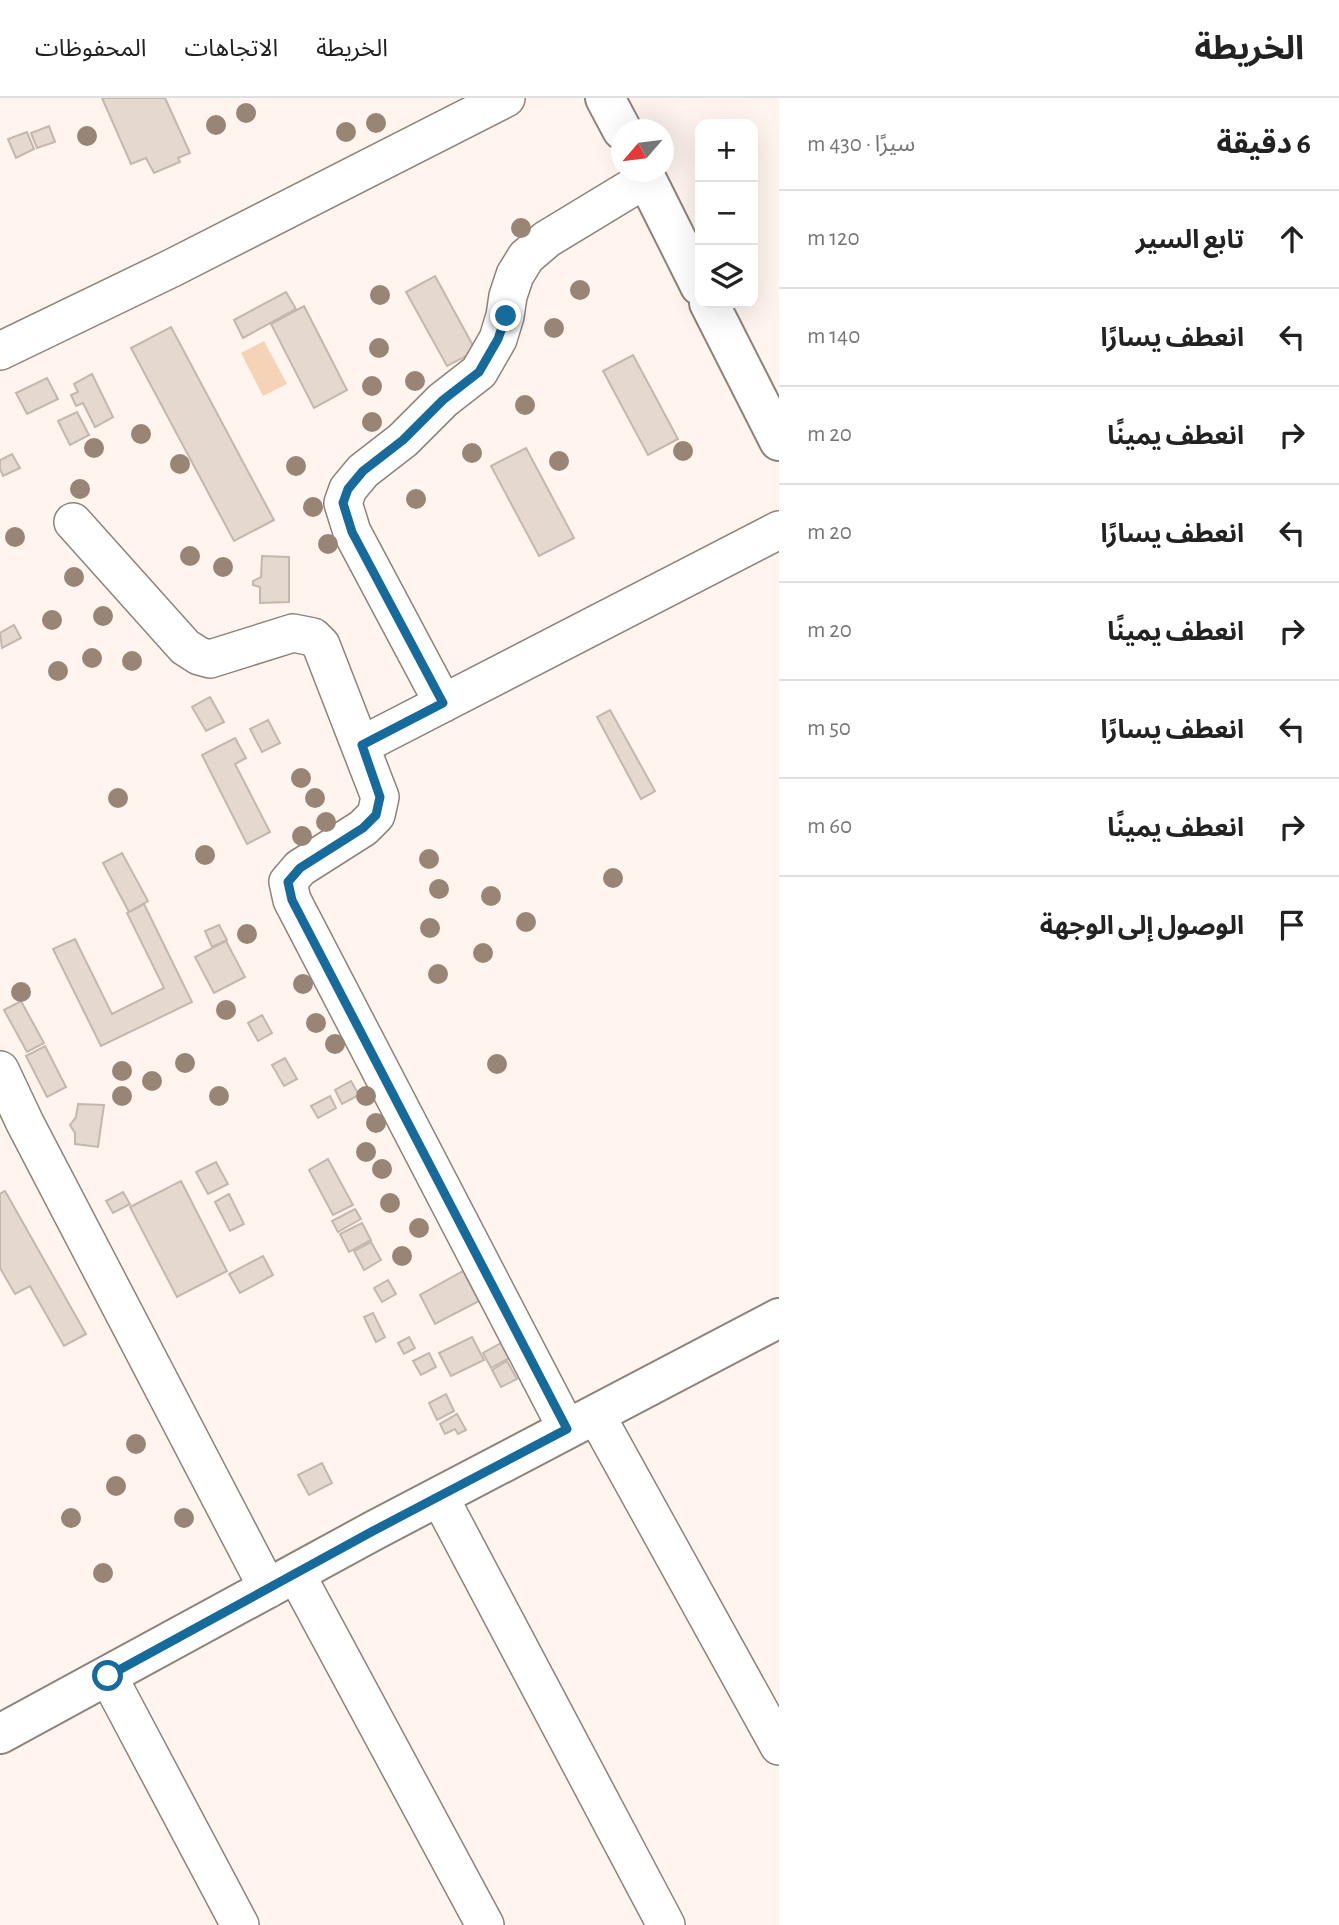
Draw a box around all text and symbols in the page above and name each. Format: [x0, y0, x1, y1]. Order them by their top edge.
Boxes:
text: الخريطة [1194, 33, 1304, 66]
text: المحفوظات [35, 37, 146, 61]
text: الاتجاهات [184, 37, 278, 61]
text: الخريطة [316, 37, 388, 61]
north arrow [611, 119, 674, 182]
map controls [695, 119, 758, 308]
button: + [695, 119, 758, 182]
text: 6 دقيقة [1216, 129, 1311, 159]
text: سيرًا · 430 m [807, 133, 915, 156]
button: − [695, 182, 758, 245]
icon: ahead [1273, 220, 1311, 258]
text: 120 m [807, 227, 860, 250]
text: تابع السير [1136, 227, 1244, 253]
button: layers [695, 245, 758, 308]
route end [490, 300, 521, 331]
icon: left [1273, 318, 1311, 356]
text: 140 m [807, 325, 860, 348]
text: انعطف يسارًا [1100, 325, 1244, 351]
icon: right [1273, 416, 1311, 454]
text: 20 m [807, 423, 852, 446]
text: انعطف يمينًا [1107, 423, 1244, 449]
icon: left [1273, 514, 1311, 552]
text: 20 m [807, 521, 852, 544]
text: انعطف يسارًا [1100, 521, 1244, 547]
icon: right [1273, 612, 1311, 650]
text: 20 m [807, 619, 852, 642]
text: انعطف يمينًا [1107, 619, 1244, 645]
icon: left [1273, 710, 1311, 748]
text: 50 m [807, 717, 851, 740]
text: انعطف يسارًا [1100, 717, 1244, 743]
icon: right [1273, 808, 1311, 846]
text: 60 m [807, 815, 852, 838]
text: انعطف يمينًا [1107, 815, 1244, 841]
icon: arrive [1273, 906, 1311, 944]
text: الوصول إلى الوجهة [1040, 913, 1244, 939]
route start [92, 1660, 123, 1691]

